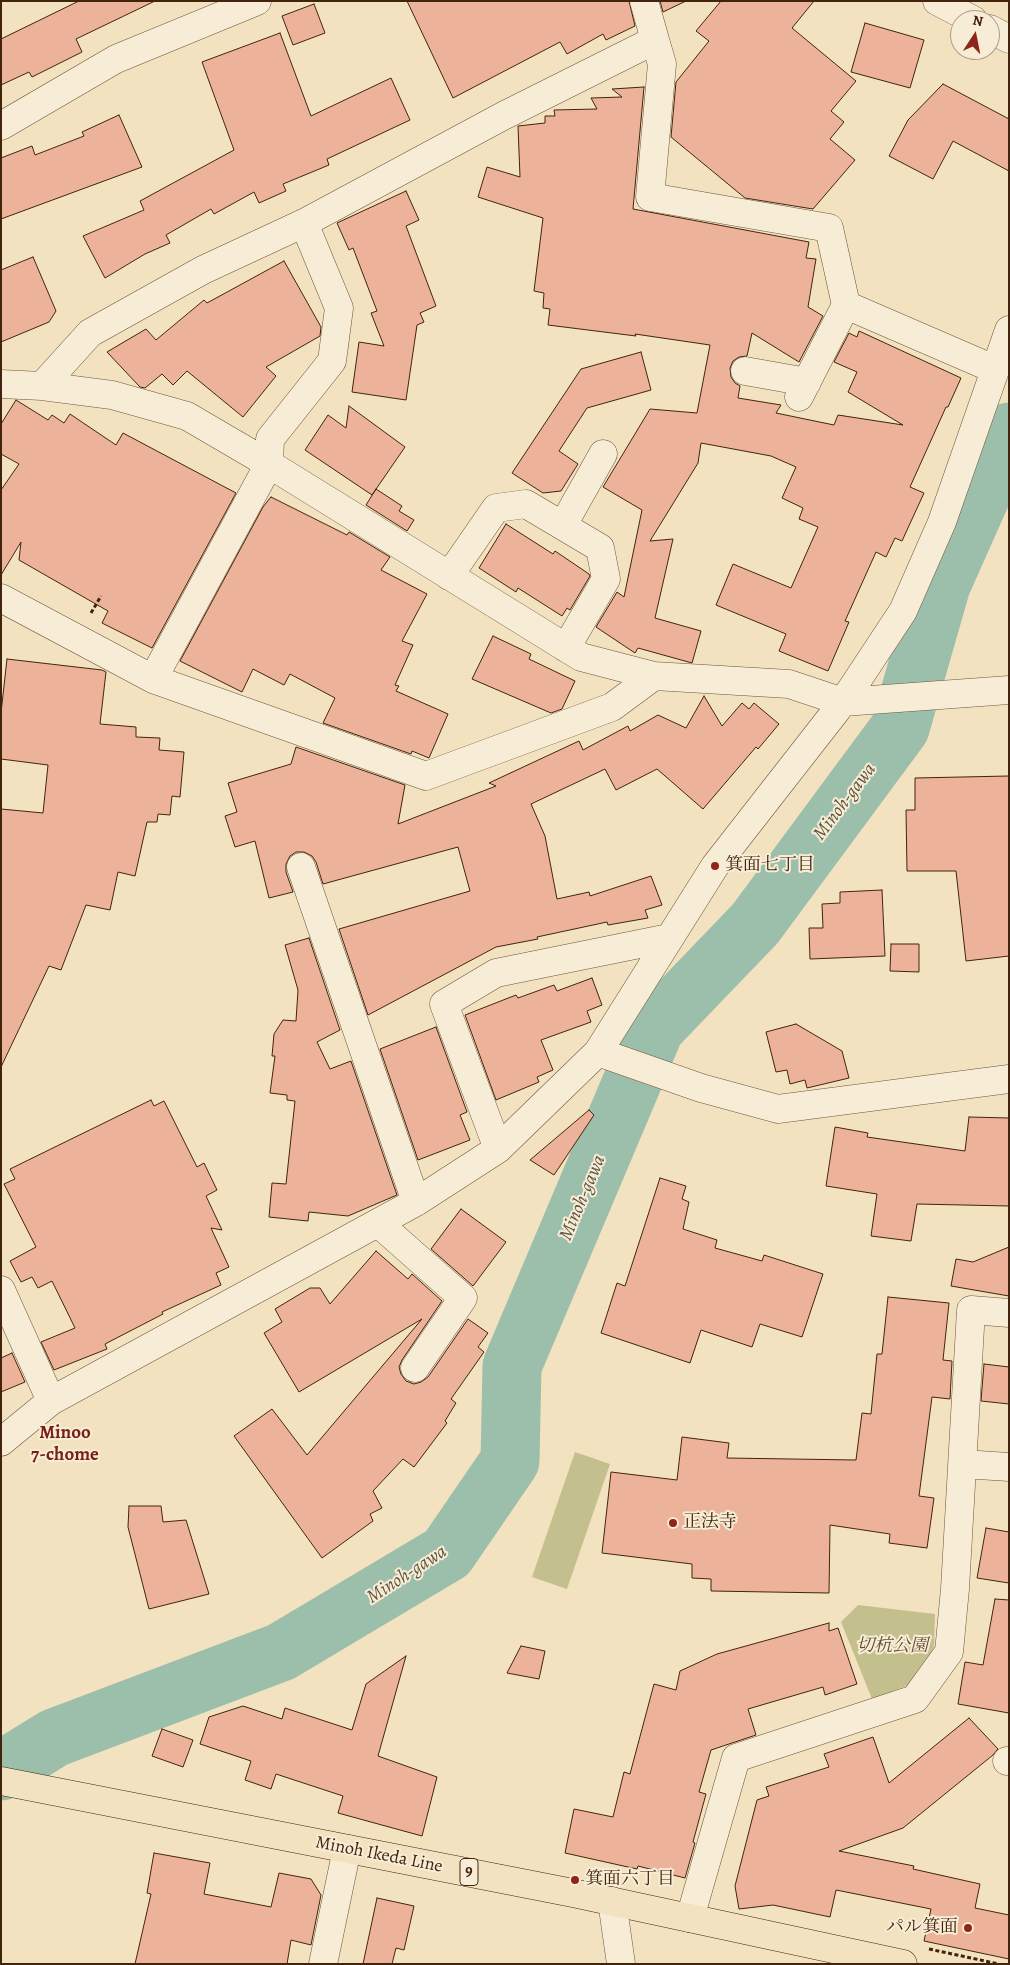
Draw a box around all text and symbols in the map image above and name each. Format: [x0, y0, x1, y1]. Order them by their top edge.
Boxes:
north arrow [950, 10, 1000, 60]
text: N [971, 10, 985, 31]
water label: Minoh-gawa [809, 759, 881, 845]
place label: 箕面七丁目 [725, 855, 815, 877]
marker: 箕面七丁目 [709, 860, 721, 872]
water label: Minoh-gawa [555, 1152, 611, 1244]
district label: Minoo 7-chome [31, 1422, 99, 1466]
place label: 正法寺 [683, 1512, 737, 1534]
marker: 正法寺 [667, 1517, 679, 1529]
water label: Minoh-gawa [363, 1541, 451, 1609]
park label: 切杭公園 [856, 1636, 928, 1658]
street label: Minoh Ikeda Line [314, 1832, 444, 1878]
road number: 9 [460, 1858, 478, 1885]
place label: 箕面六丁目 [585, 1869, 675, 1891]
marker: 箕面六丁目 [569, 1874, 581, 1886]
place label: パル箕面 [886, 1917, 958, 1939]
marker: パル箕面 [962, 1922, 974, 1934]

